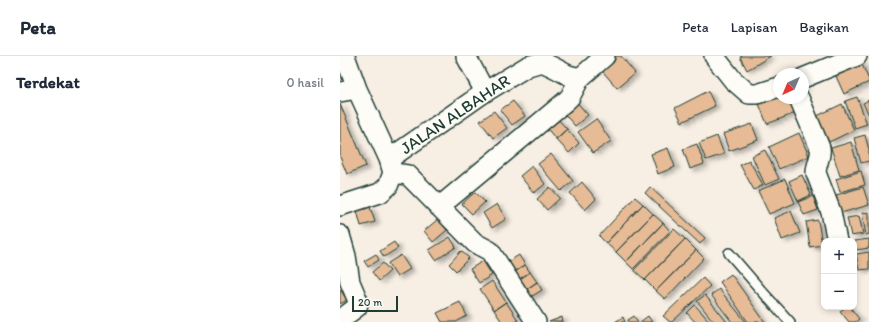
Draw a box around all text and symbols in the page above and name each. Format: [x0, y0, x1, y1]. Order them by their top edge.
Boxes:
text: Peta [20, 16, 56, 39]
text: Peta [682, 19, 709, 36]
text: Lapisan [731, 19, 778, 36]
text: Bagikan [800, 19, 849, 36]
north arrow [773, 68, 809, 104]
street label: JALAN ALBAHAR [396, 70, 514, 158]
text: Terdekat [16, 72, 80, 92]
text: 0 hasil [287, 75, 324, 90]
map controls [821, 238, 857, 310]
button: + [821, 238, 857, 274]
button: − [821, 274, 857, 310]
scale bar [352, 294, 398, 313]
text: 20 m [358, 296, 382, 309]

